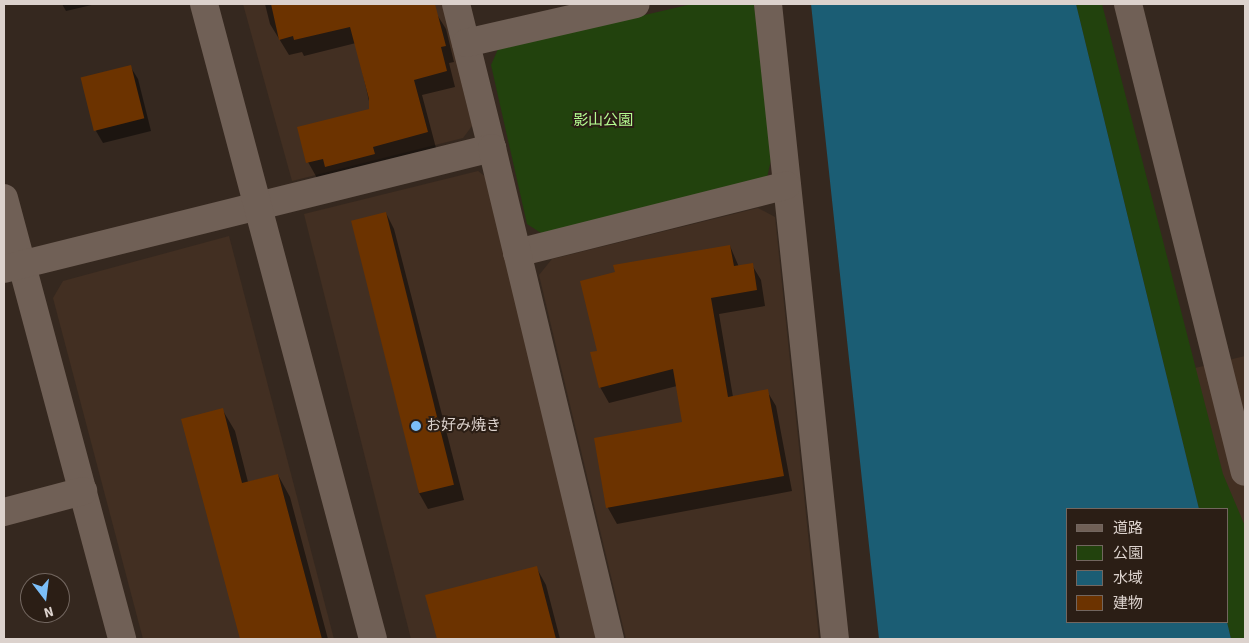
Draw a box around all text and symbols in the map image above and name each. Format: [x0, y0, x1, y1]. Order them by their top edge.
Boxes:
park label: 影山公園 [573, 112, 633, 130]
place label: お好み焼き [426, 417, 501, 435]
marker: お好み焼き [410, 420, 422, 432]
legend [1066, 508, 1229, 623]
text: 道路 [1113, 518, 1143, 539]
text: 公園 [1113, 543, 1143, 564]
text: 水域 [1113, 568, 1143, 589]
north arrow [20, 573, 70, 623]
text: 建物 [1113, 593, 1143, 614]
text: N [42, 601, 56, 622]

